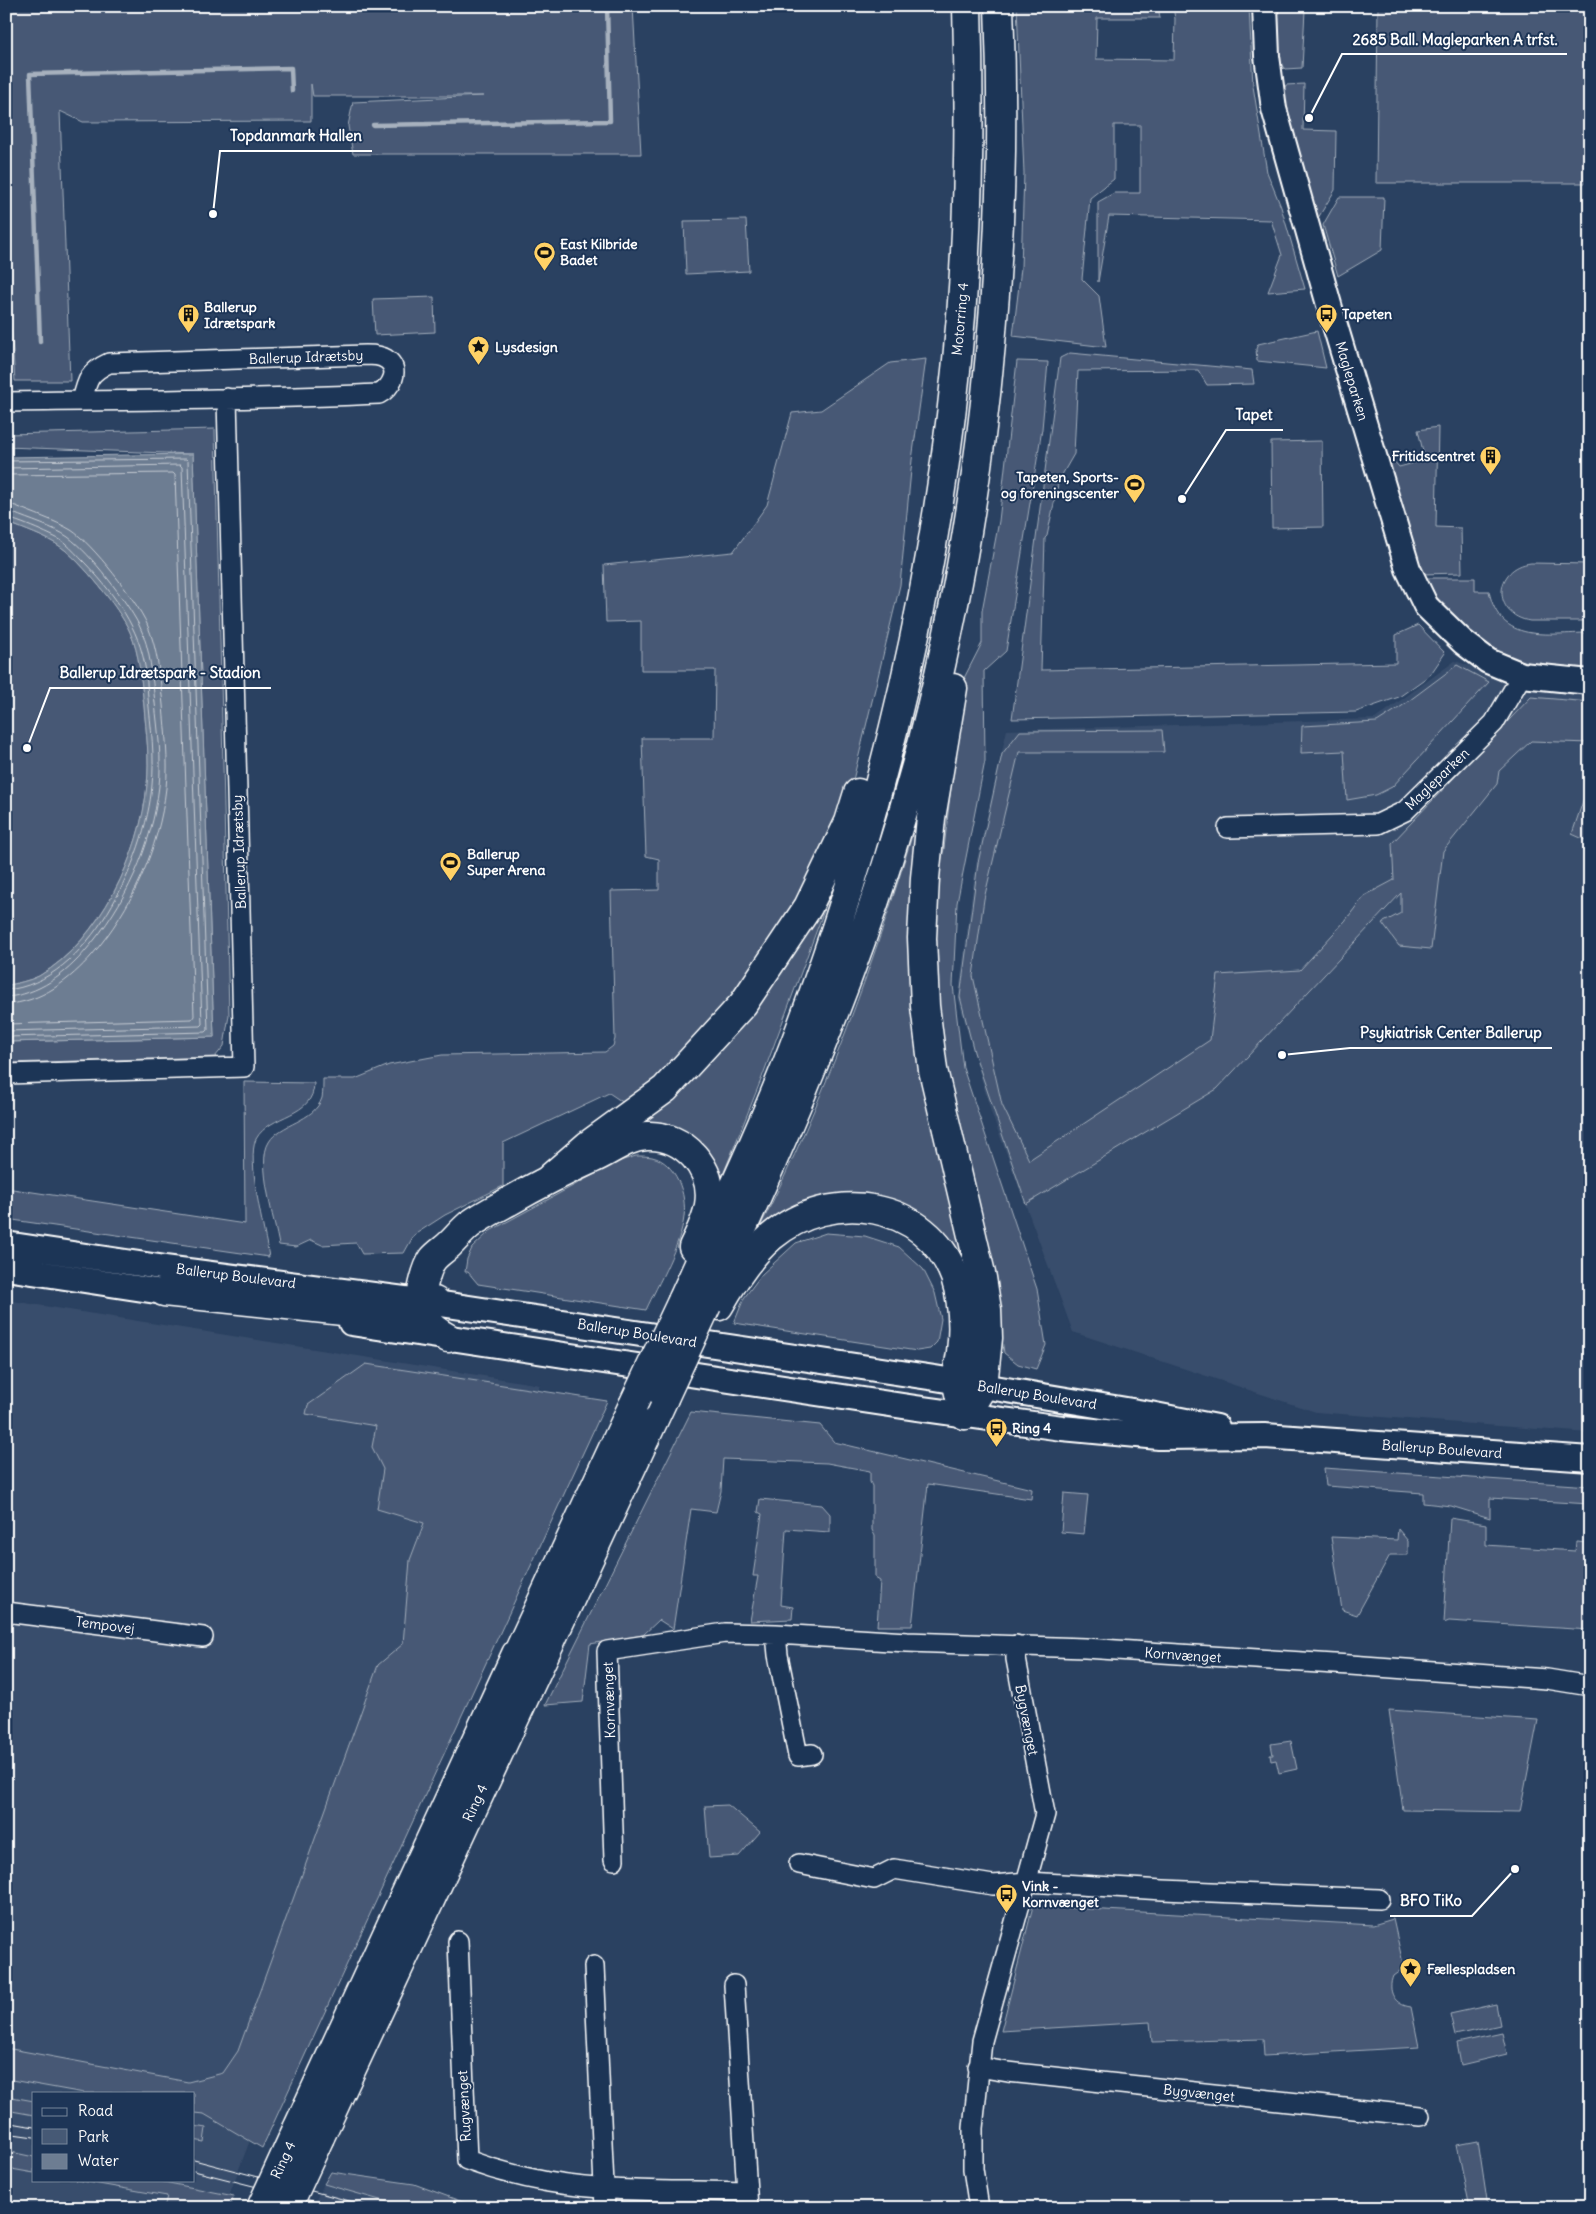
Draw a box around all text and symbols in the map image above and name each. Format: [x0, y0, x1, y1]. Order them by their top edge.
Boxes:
callout: 2685 Ball. Magleparken A trfst. [1342, 24, 1567, 54]
text: 2685 Ball. Magleparken A trfst. [1352, 30, 1558, 50]
callout: Topdanmark Hallen [220, 121, 372, 151]
text: Topdanmark Hallen [230, 126, 362, 146]
place label: East Kilbride Badet [560, 235, 638, 269]
sports icon: East Kilbride Badet [532, 240, 556, 271]
street label: Motorring 4 [948, 282, 972, 356]
place label: Ballerup Idrætspark [204, 298, 275, 332]
bus stop icon: Tapeten [1314, 302, 1338, 333]
building icon: Ballerup Idrætspark [176, 303, 200, 334]
place label: Tapeten [1342, 305, 1392, 323]
place icon: Lysdesign [467, 335, 491, 366]
place label: Lysdesign [495, 338, 558, 356]
street label: Magleparken [1331, 339, 1373, 423]
street label: Ballerup Idrætsby [248, 346, 364, 368]
callout: Tapet [1226, 400, 1283, 430]
text: Tapet [1235, 405, 1273, 425]
building icon: Fritidscentret [1479, 444, 1503, 475]
place label: Fritidscentret [1392, 447, 1475, 465]
place label: Tapeten, Sports- og foreningscenter [1001, 468, 1119, 502]
sports icon: Tapeten, Sports- og foreningscenter [1123, 473, 1147, 504]
callout: Ballerup Idrætspark - Stadion [50, 658, 271, 688]
text: Ballerup Idrætspark - Stadion [59, 663, 261, 683]
street label: Magleparken [1401, 744, 1473, 814]
street label: Ballerup Idrætsby [228, 794, 250, 910]
place label: Ballerup Super Arena [467, 845, 545, 879]
sports icon: Ballerup Super Arena [439, 850, 463, 881]
callout: Psykiatrisk Center Ballerup [1350, 1018, 1552, 1048]
text: Psykiatrisk Center Ballerup [1360, 1023, 1542, 1043]
street label: Ballerup Boulevard [175, 1260, 297, 1292]
street label: Ballerup Boulevard [576, 1315, 698, 1351]
street label: Ballerup Boulevard [976, 1377, 1098, 1413]
bus stop icon: Ring 4 [984, 1416, 1008, 1447]
place label: Ring 4 [1012, 1419, 1051, 1437]
street label: Ballerup Boulevard [1381, 1436, 1503, 1462]
street label: Tempovej [74, 1612, 136, 1638]
street label: Kornvænget [1144, 1643, 1222, 1667]
street label: Kornvænget [599, 1661, 619, 1739]
street label: Bygvænget [1011, 1683, 1043, 1757]
street label: Ring 4 [459, 1781, 491, 1825]
place label: Vink - Kornvænget [1022, 1877, 1099, 1911]
bus stop icon: Vink - Kornvænget [994, 1882, 1018, 1913]
callout: BFO TiKo [1390, 1886, 1472, 1916]
text: BFO TiKo [1400, 1891, 1463, 1910]
place icon: Fællespladsen [1399, 1957, 1423, 1988]
place label: Fællespladsen [1427, 1960, 1515, 1978]
street label: Rugvænget [453, 2070, 475, 2142]
street label: Bygvænget [1162, 2080, 1236, 2106]
legend [32, 2092, 195, 2182]
text: Road [78, 2101, 113, 2120]
text: Park [78, 2127, 109, 2146]
street label: Ring 4 [267, 2138, 299, 2182]
text: Water [78, 2151, 119, 2170]

